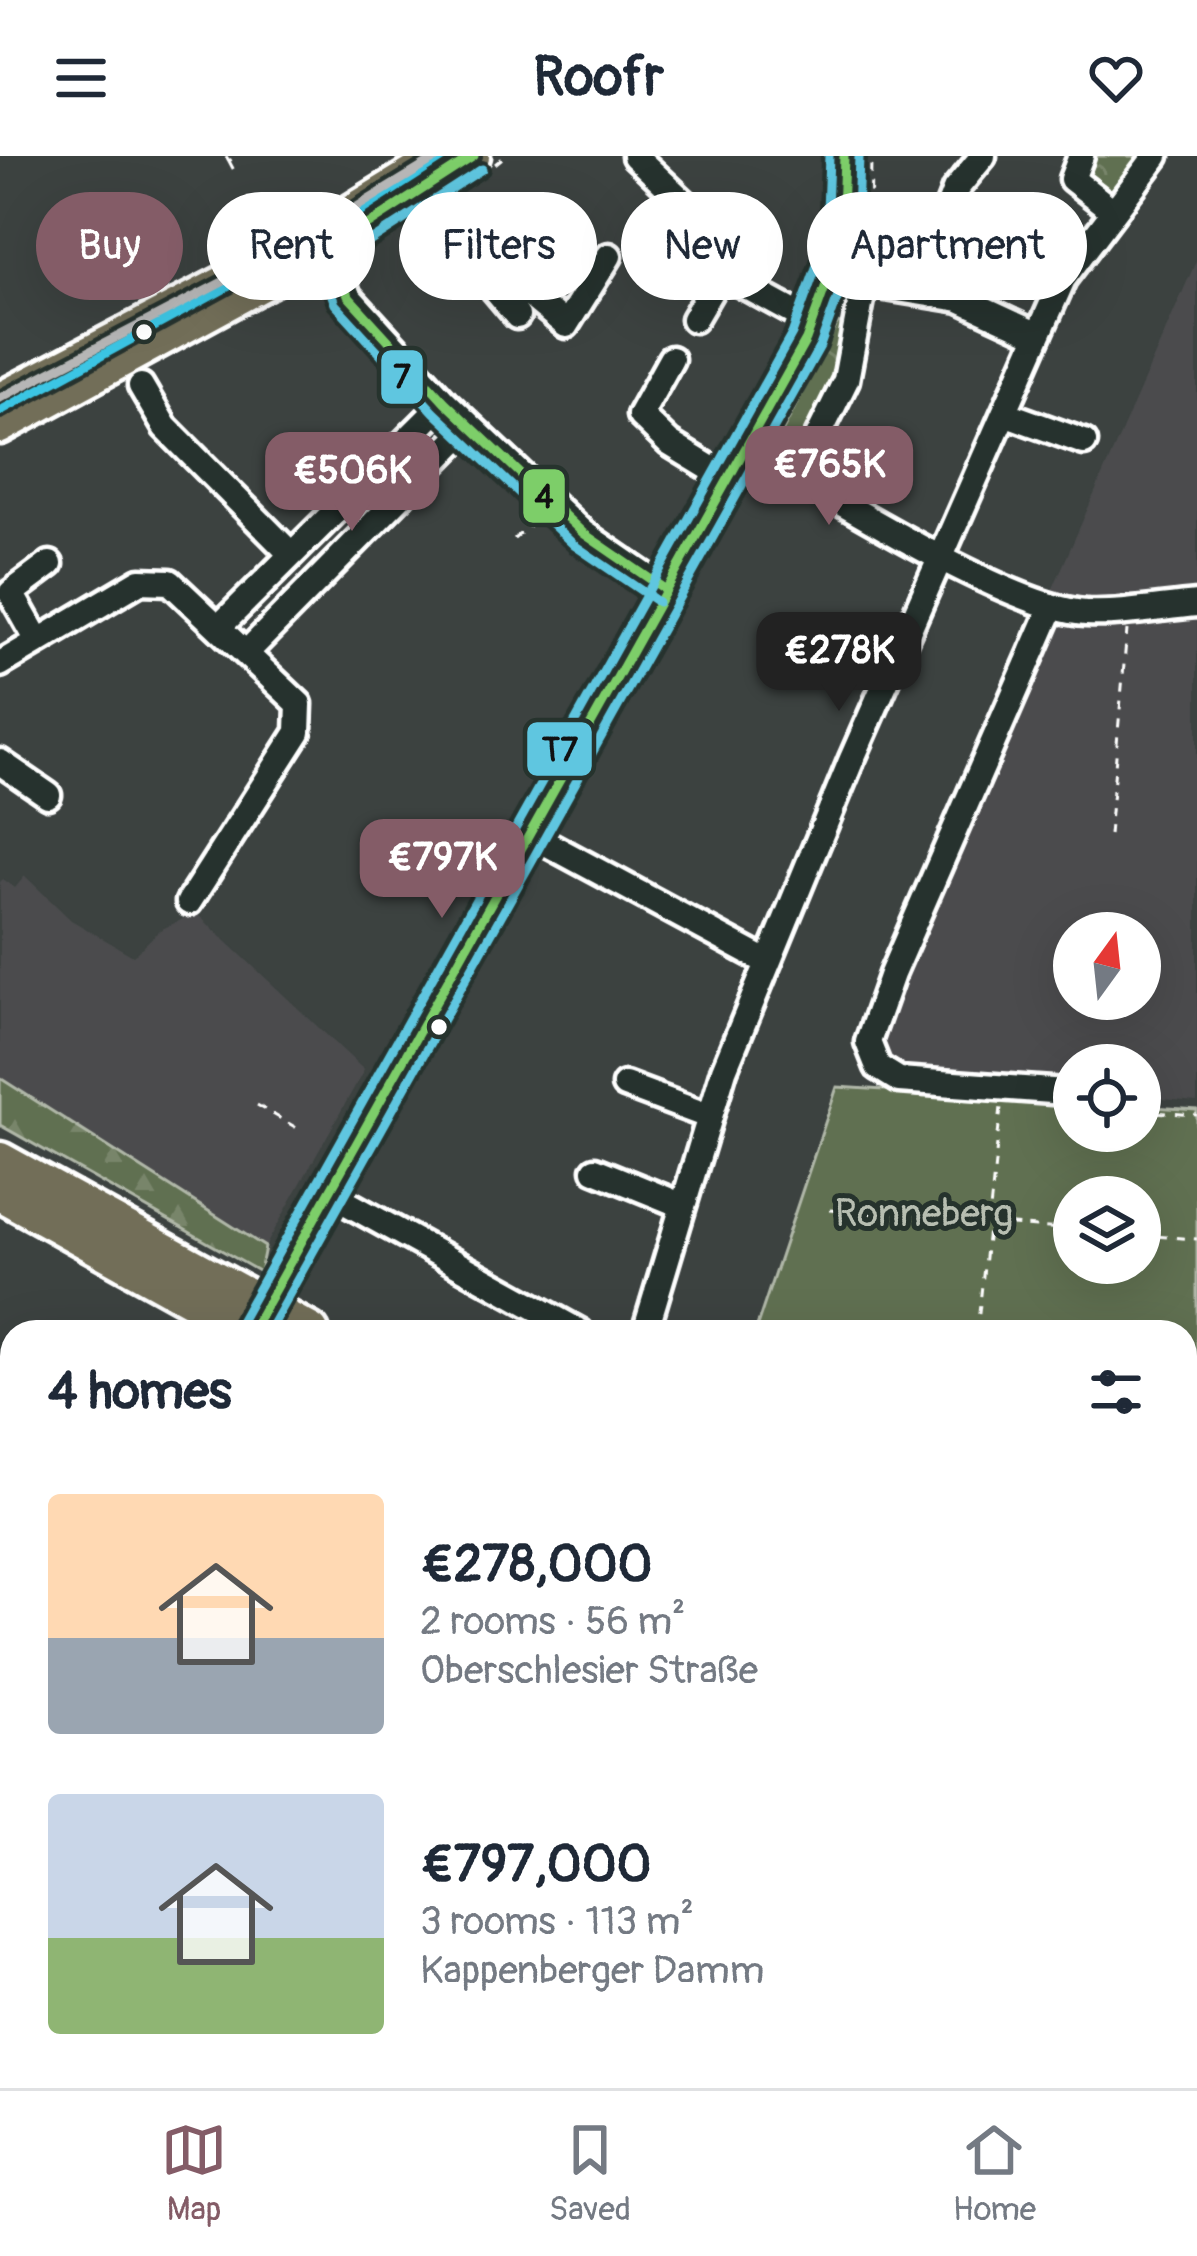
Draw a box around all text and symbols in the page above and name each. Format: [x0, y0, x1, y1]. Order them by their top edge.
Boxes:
text: Roofr [533, 44, 664, 112]
icon: menu [48, 45, 114, 111]
icon: heart [1083, 45, 1149, 111]
chip: Buy [36, 192, 183, 300]
chip: Rent [207, 192, 375, 300]
chip: Filters [399, 192, 597, 300]
chip: New [621, 192, 783, 300]
chip: Apartment [807, 192, 1087, 300]
unlabelled marker [133, 321, 155, 343]
line badge: 7 [379, 348, 425, 406]
text: 7 [393, 357, 411, 398]
pin: €765K [745, 426, 913, 528]
pin: €506K [268, 432, 436, 534]
text: €765K [772, 440, 886, 489]
text: €506K [292, 446, 412, 495]
line badge: 4 [521, 467, 567, 525]
text: 4 [534, 477, 554, 518]
pin: €278K [755, 612, 923, 714]
text: €278K [783, 626, 895, 675]
line badge: T7 [525, 720, 594, 778]
text: T7 [541, 730, 578, 771]
pin: €797K [358, 819, 526, 921]
text: €797K [387, 833, 497, 882]
north arrow [1053, 912, 1161, 1020]
map controls [1053, 912, 1161, 1284]
unlabelled marker [428, 1016, 450, 1038]
button: locate [1053, 1044, 1161, 1152]
button: layers [1053, 1176, 1161, 1284]
park label: Ronneberg [835, 1189, 1013, 1238]
icon: filters [1083, 1359, 1149, 1425]
text: 4 homes [48, 1360, 232, 1424]
text: €278,000 [420, 1533, 652, 1597]
icon: home [144, 1542, 288, 1686]
text: 2 rooms · 56 m² [420, 1597, 685, 1646]
text: Oberschlesier Straße [420, 1646, 758, 1695]
text: €797,000 [420, 1833, 651, 1897]
icon: home [144, 1842, 288, 1986]
text: 3 rooms · 113 m² [420, 1897, 694, 1946]
text: Kappenberger Damm [420, 1946, 764, 1995]
tab: Map [161, 2117, 227, 2230]
tab: Saved [549, 2117, 631, 2230]
tab: Home [953, 2117, 1036, 2230]

